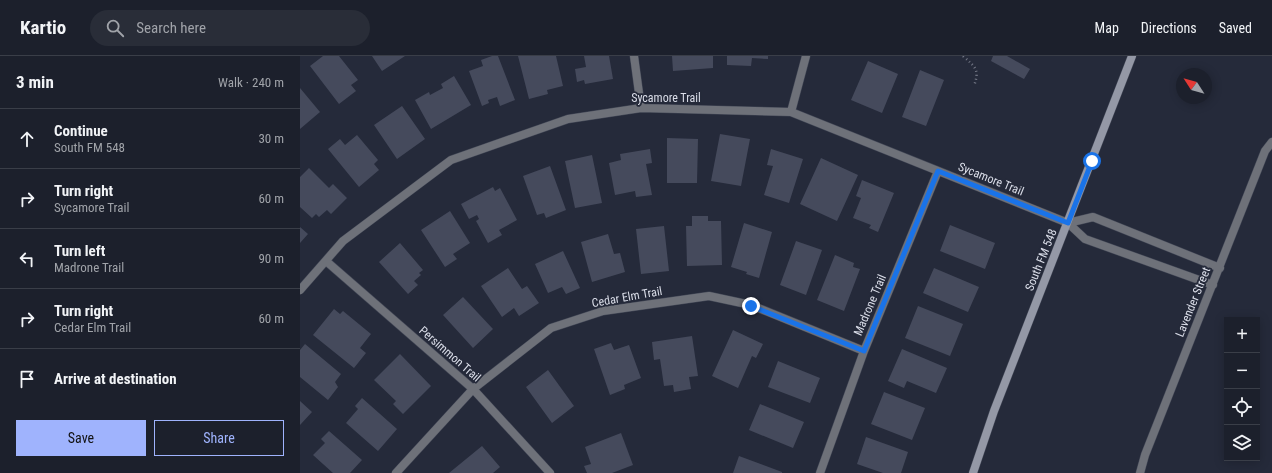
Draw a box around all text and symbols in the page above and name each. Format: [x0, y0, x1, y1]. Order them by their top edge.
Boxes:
search box [90, 10, 370, 46]
text: Kartio [20, 16, 66, 39]
icon: search [104, 17, 126, 39]
text: Search here [136, 19, 206, 37]
text: Map [1095, 20, 1119, 36]
text: Directions [1141, 20, 1197, 36]
text: Saved [1219, 20, 1252, 36]
north arrow [1176, 68, 1212, 104]
text: 3 min [16, 72, 54, 92]
text: Walk · 240 m [218, 75, 284, 90]
street label: Sycamore Trail [631, 91, 701, 105]
text: Continue [54, 122, 108, 140]
icon: ahead [16, 128, 38, 150]
text: 30 m [258, 131, 284, 146]
text: South FM 548 [54, 140, 125, 155]
route start [1083, 152, 1101, 170]
street label: Sycamore Trail [956, 159, 1026, 199]
text: Turn right [54, 182, 113, 200]
icon: right [16, 188, 38, 210]
text: 60 m [258, 191, 284, 206]
text: Sycamore Trail [54, 200, 129, 215]
street label: South FM 548 [1022, 227, 1060, 293]
text: Turn left [54, 242, 105, 260]
icon: left [16, 248, 38, 270]
text: 90 m [258, 251, 284, 266]
text: Madrone Trail [54, 260, 124, 275]
street label: Lavender Street [1173, 265, 1214, 339]
street label: Madrone Trail [851, 272, 889, 338]
street label: Cedar Elm Trail [591, 284, 663, 310]
route end [742, 297, 760, 315]
text: Turn right [54, 302, 113, 320]
icon: right [16, 308, 38, 330]
text: 60 m [258, 311, 284, 326]
map controls [1224, 317, 1260, 461]
button: + [1224, 317, 1260, 353]
text: Cedar Elm Trail [54, 320, 131, 335]
street label: Persimmon Trail [416, 323, 484, 385]
button: − [1224, 353, 1260, 389]
icon: arrive [16, 368, 38, 390]
text: Arrive at destination [54, 370, 177, 388]
button: locate [1224, 389, 1260, 425]
button: Save [16, 420, 146, 456]
button: Share [154, 420, 284, 456]
button: layers [1224, 425, 1260, 461]

